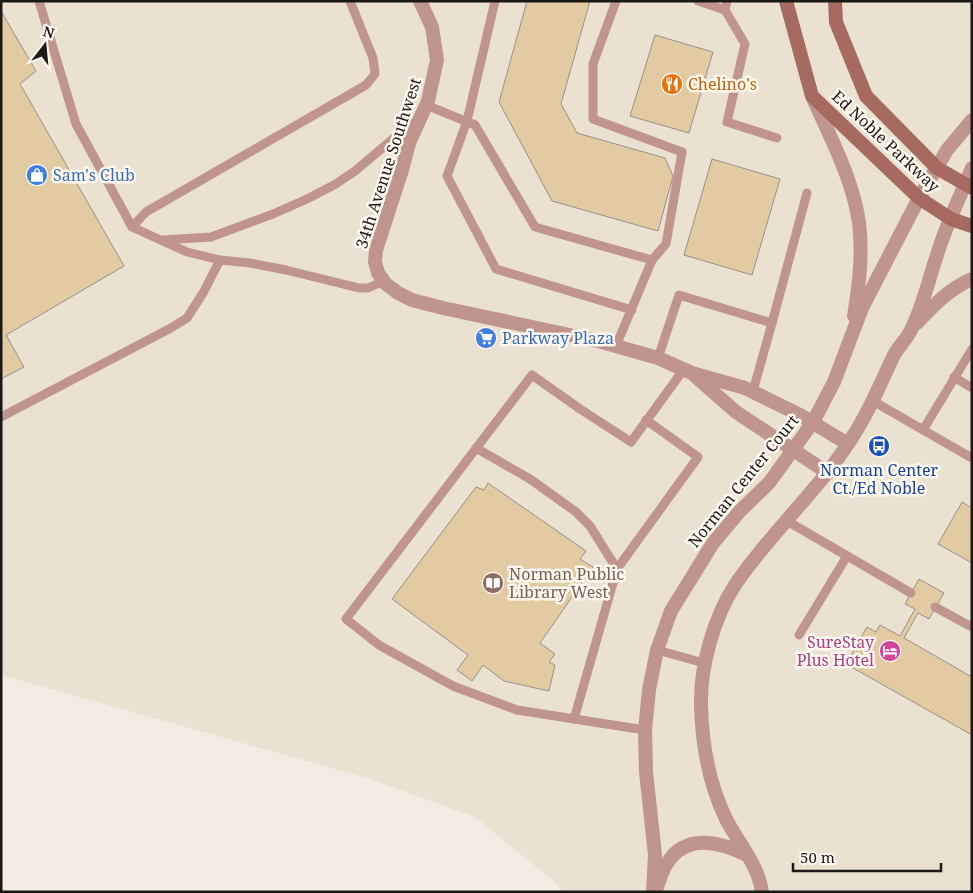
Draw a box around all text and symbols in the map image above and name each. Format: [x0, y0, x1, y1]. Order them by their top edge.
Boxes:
north arrow [20, 20, 70, 70]
text: N [41, 21, 57, 43]
restaurant icon: Chelino's [660, 72, 684, 96]
place label: Chelino's [688, 73, 757, 95]
street label: 34th Avenue Southwest [350, 74, 426, 251]
street label: Ed Noble Parkway [827, 85, 945, 197]
shop icon: Sam's Club [25, 163, 49, 187]
place label: Sam's Club [53, 164, 135, 186]
supermarket icon: Parkway Plaza [474, 326, 498, 350]
place label: Parkway Plaza [502, 327, 614, 349]
street label: Norman Center Court [683, 410, 804, 552]
bus stop icon: Norman Center Ct./Ed Noble [867, 434, 891, 458]
place label: Norman Center Ct./Ed Noble [820, 459, 938, 499]
place label: Norman Public Library West [509, 563, 624, 603]
library icon: Norman Public Library West [481, 571, 505, 595]
place label: SureStay Plus Hotel [797, 631, 875, 671]
hotel icon: SureStay Plus Hotel [878, 639, 902, 663]
scale bar [793, 840, 940, 872]
text: 50 m [800, 847, 835, 867]

